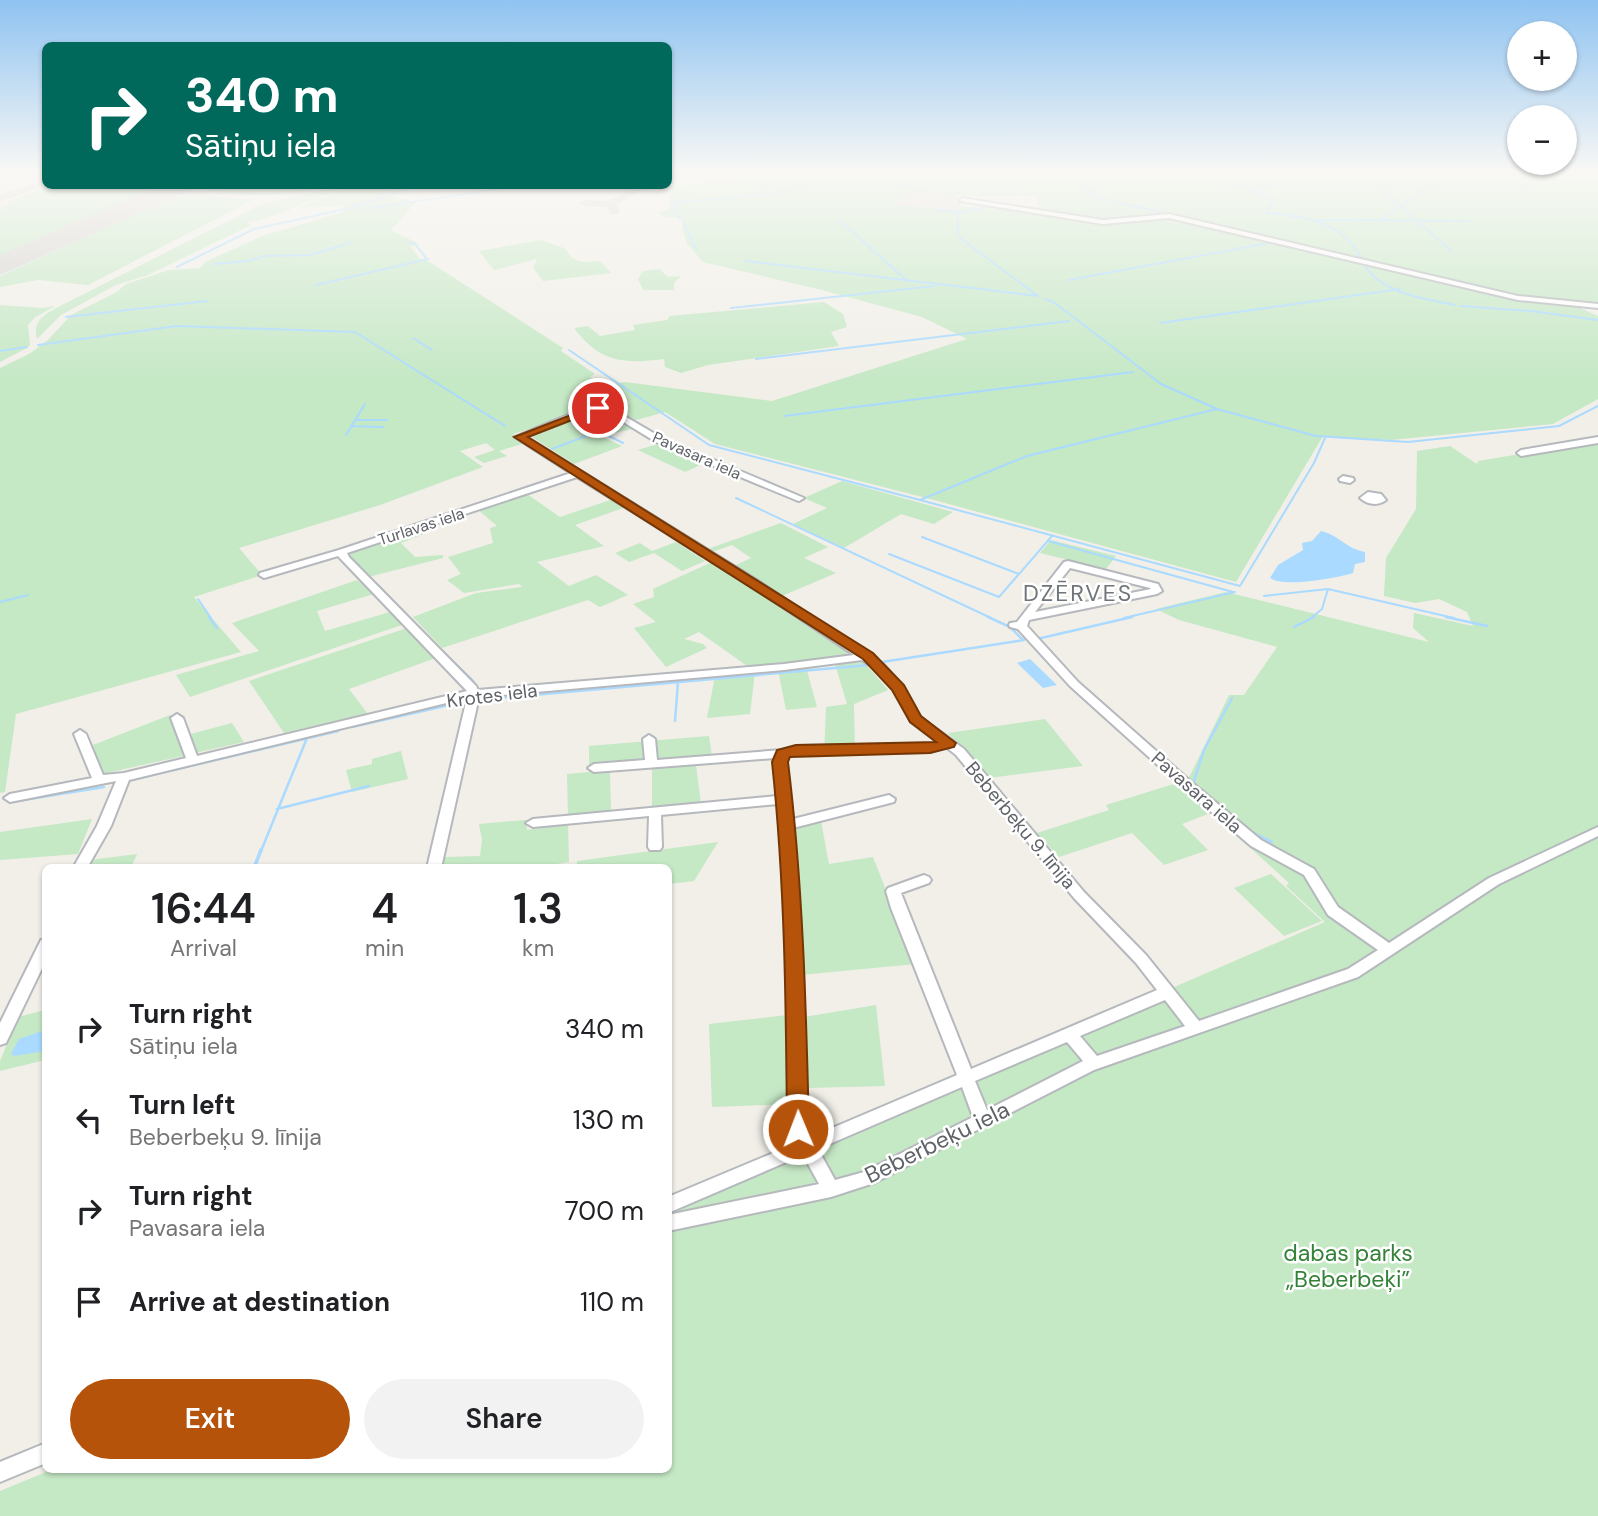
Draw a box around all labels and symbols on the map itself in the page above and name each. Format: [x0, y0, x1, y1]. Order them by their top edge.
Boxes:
pin [568, 378, 628, 438]
street label: Pavasara iela [649, 427, 744, 484]
street label: Turlavas iela [375, 503, 467, 550]
district label: DZĒRVES [1023, 578, 1133, 608]
street label: Krotes iela [445, 678, 539, 713]
street label: Pavasara iela [1146, 746, 1247, 839]
street label: Beberbeķu 9. līnija [960, 756, 1081, 894]
position arrow [761, 1092, 835, 1166]
street label: Beberbeķu iela [860, 1094, 1014, 1190]
park label: dabas parks „Beberbeķi” [1283, 1238, 1413, 1294]

